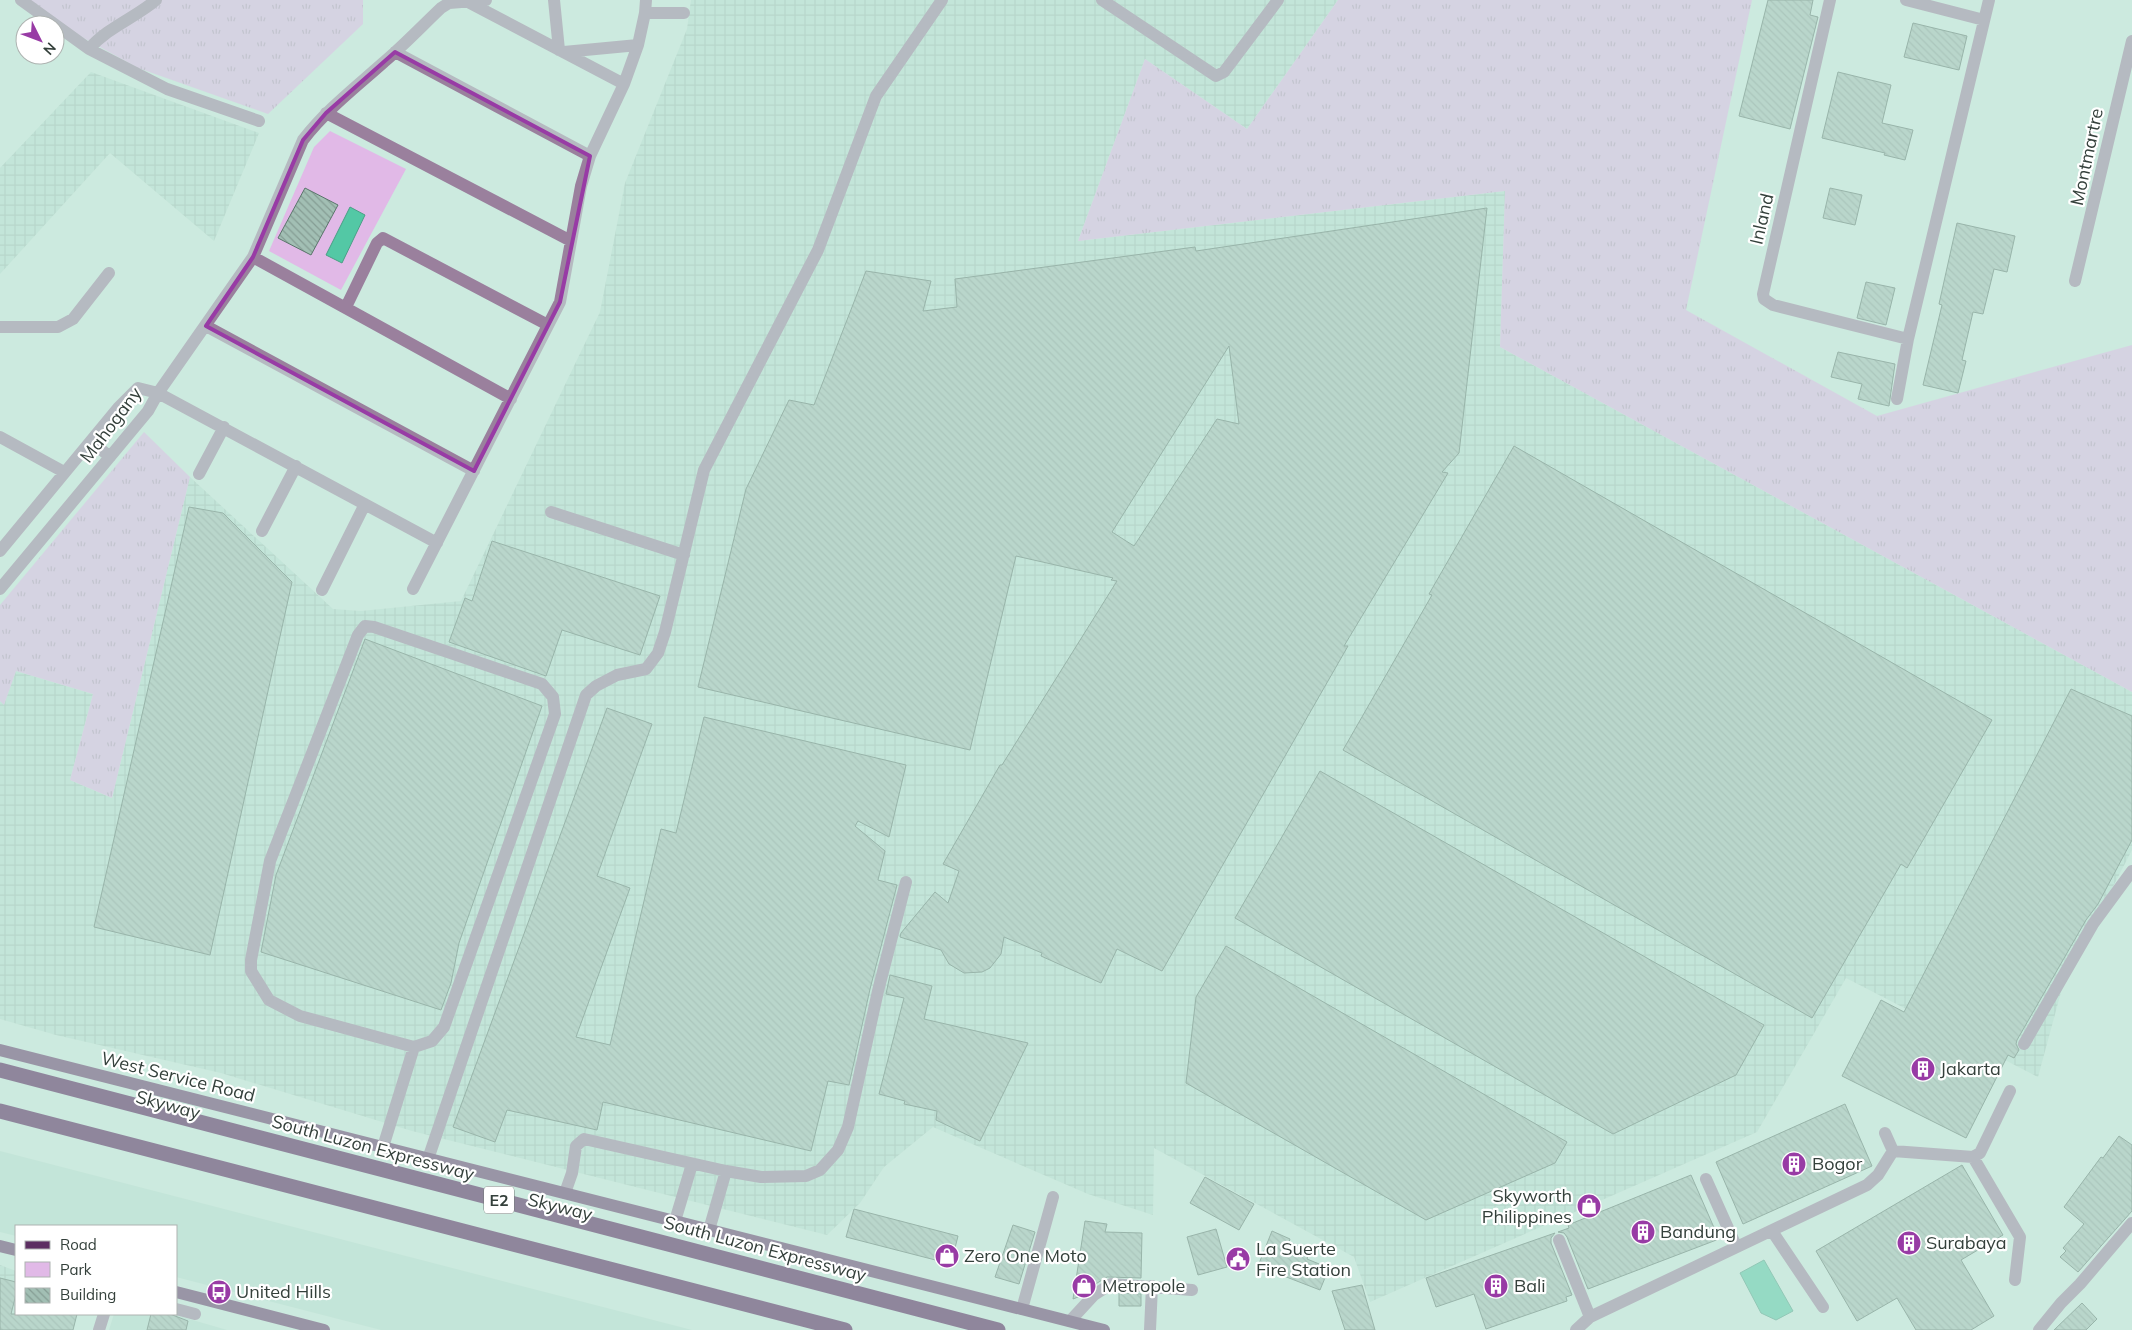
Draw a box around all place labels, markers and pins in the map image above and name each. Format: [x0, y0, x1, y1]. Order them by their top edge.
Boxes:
building icon: Jakarta [1910, 1056, 1936, 1082]
place label: Jakarta [1940, 1057, 2001, 1080]
building icon: Bogor [1781, 1151, 1807, 1177]
place label: Bogor [1812, 1152, 1863, 1175]
place label: Skyworth Philippines [1482, 1184, 1572, 1228]
shop icon: Skyworth Philippines [1576, 1193, 1602, 1219]
building icon: Bandung [1630, 1219, 1656, 1245]
place label: Bandung [1660, 1220, 1736, 1243]
building icon: Surabaya [1896, 1230, 1922, 1256]
place label: Surabaya [1926, 1231, 2007, 1254]
place label: La Suerte Fire Station [1256, 1237, 1351, 1281]
shop icon: Zero One Moto [934, 1243, 960, 1269]
place label: Zero One Moto [964, 1244, 1087, 1267]
public building icon: La Suerte Fire Station [1225, 1246, 1251, 1272]
shop icon: Metropole [1071, 1273, 1097, 1299]
building icon: Bali [1483, 1273, 1509, 1299]
place label: Metropole [1102, 1274, 1185, 1297]
place label: Bali [1514, 1274, 1546, 1297]
bus stop icon: United Hills [206, 1279, 232, 1305]
place label: United Hills [236, 1280, 331, 1303]

